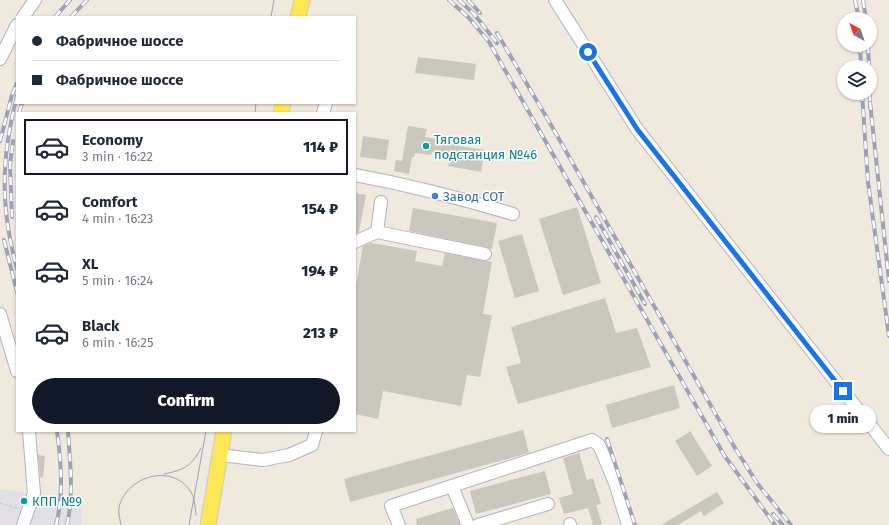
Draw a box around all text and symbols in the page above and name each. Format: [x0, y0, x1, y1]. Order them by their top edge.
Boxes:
north arrow [837, 12, 877, 52]
map controls [837, 12, 877, 100]
text: Фабричное шоссе [56, 32, 183, 50]
route start [579, 43, 597, 61]
button: layers [837, 60, 877, 100]
text: Фабричное шоссе [56, 71, 183, 89]
icon: car [34, 129, 70, 165]
text: Economy [82, 131, 143, 149]
place label: Тяговая подстанция №46 [434, 132, 537, 162]
text: 114 ₽ [303, 138, 338, 156]
marker: Тяговая подстанция №46 [421, 141, 431, 151]
text: 3 min · 16:22 [82, 149, 153, 164]
place label: Завод СОТ [443, 189, 505, 204]
icon: car [34, 191, 70, 227]
marker: Завод СОТ [430, 191, 440, 201]
text: Comfort [82, 193, 138, 211]
text: 154 ₽ [302, 200, 338, 218]
text: 4 min · 16:23 [82, 211, 153, 226]
icon: car [34, 253, 70, 289]
text: XL [82, 255, 98, 273]
text: 194 ₽ [301, 262, 338, 280]
text: 5 min · 16:24 [82, 273, 153, 288]
icon: car [34, 315, 70, 351]
text: Black [82, 317, 119, 335]
text: 213 ₽ [303, 324, 338, 342]
text: 6 min · 16:25 [82, 335, 153, 350]
button: Confirm [32, 378, 340, 424]
route end [834, 382, 852, 400]
callout: 1 min [810, 405, 876, 433]
text: 1 min [827, 411, 859, 426]
place label: КПП №9 [32, 494, 82, 509]
marker: КПП №9 [19, 496, 29, 506]

